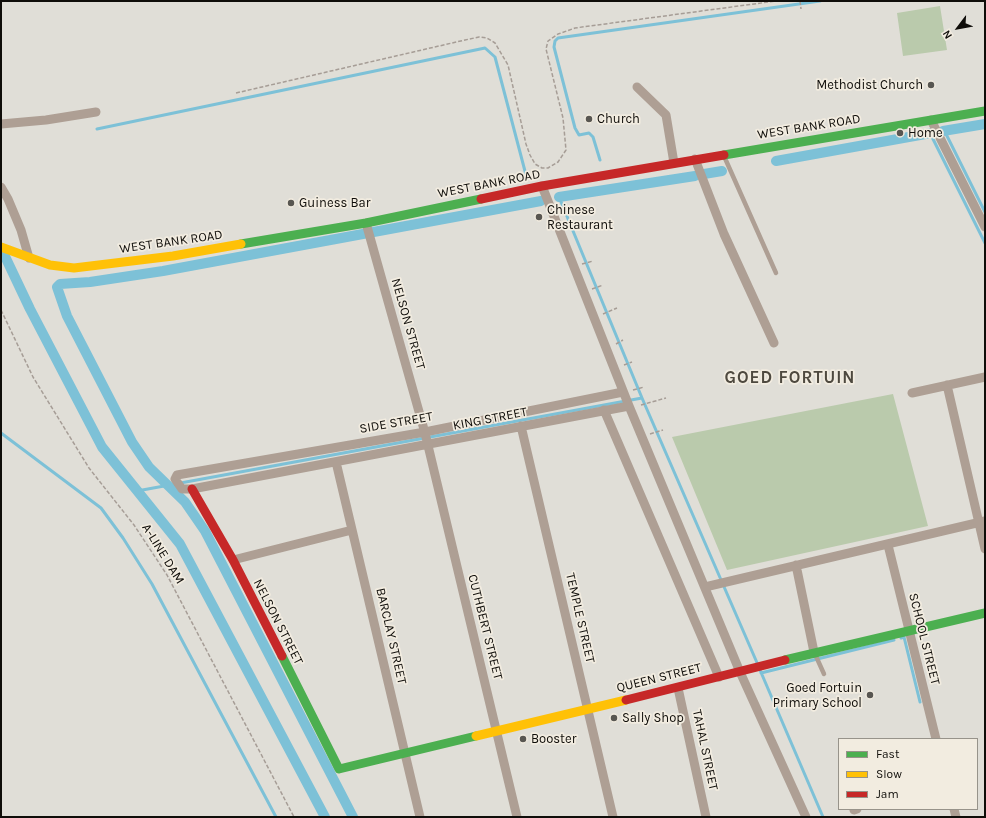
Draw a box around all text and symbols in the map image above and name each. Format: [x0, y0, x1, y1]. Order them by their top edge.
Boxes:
north arrow [938, 8, 978, 48]
text: N [940, 28, 955, 41]
place label: Methodist Church [816, 77, 923, 93]
marker: Methodist Church [926, 80, 936, 90]
place label: Church [597, 111, 640, 127]
street label: WEST BANK ROAD [756, 111, 862, 143]
marker: Church [584, 114, 594, 124]
place label: Home [908, 125, 943, 141]
marker: Home [895, 128, 905, 138]
street label: WEST BANK ROAD [436, 166, 542, 202]
place label: Guiness Bar [299, 195, 370, 211]
marker: Guiness Bar [286, 198, 296, 208]
place label: Chinese Restaurant [547, 202, 613, 233]
marker: Chinese Restaurant [534, 212, 544, 222]
street label: WEST BANK ROAD [118, 227, 224, 257]
street label: NELSON STREET [388, 277, 428, 371]
district label: GOED FORTUIN [724, 368, 856, 388]
street label: KING STREET [452, 404, 528, 434]
street label: SIDE STREET [358, 409, 434, 437]
street label: A-LINE DAM [138, 521, 188, 587]
street label: TEMPLE STREET [562, 571, 598, 665]
street label: CUTHBERT STREET [464, 573, 506, 681]
street label: NELSON STREET [250, 577, 306, 667]
street label: BARCLAY STREET [372, 586, 410, 686]
street label: SCHOOL STREET [905, 592, 943, 686]
street label: QUEEN STREET [615, 660, 703, 696]
place label: Goed Fortuin Primary School [773, 680, 862, 711]
marker: Goed Fortuin Primary School [865, 690, 875, 700]
street label: TAHAL STREET [689, 708, 721, 792]
place label: Sally Shop [622, 710, 684, 726]
marker: Sally Shop [609, 713, 619, 723]
place label: Booster [531, 731, 576, 747]
marker: Booster [518, 734, 528, 744]
legend [838, 738, 978, 810]
text: Fast [876, 747, 899, 761]
text: Slow [876, 767, 902, 781]
text: Jam [876, 787, 899, 801]

